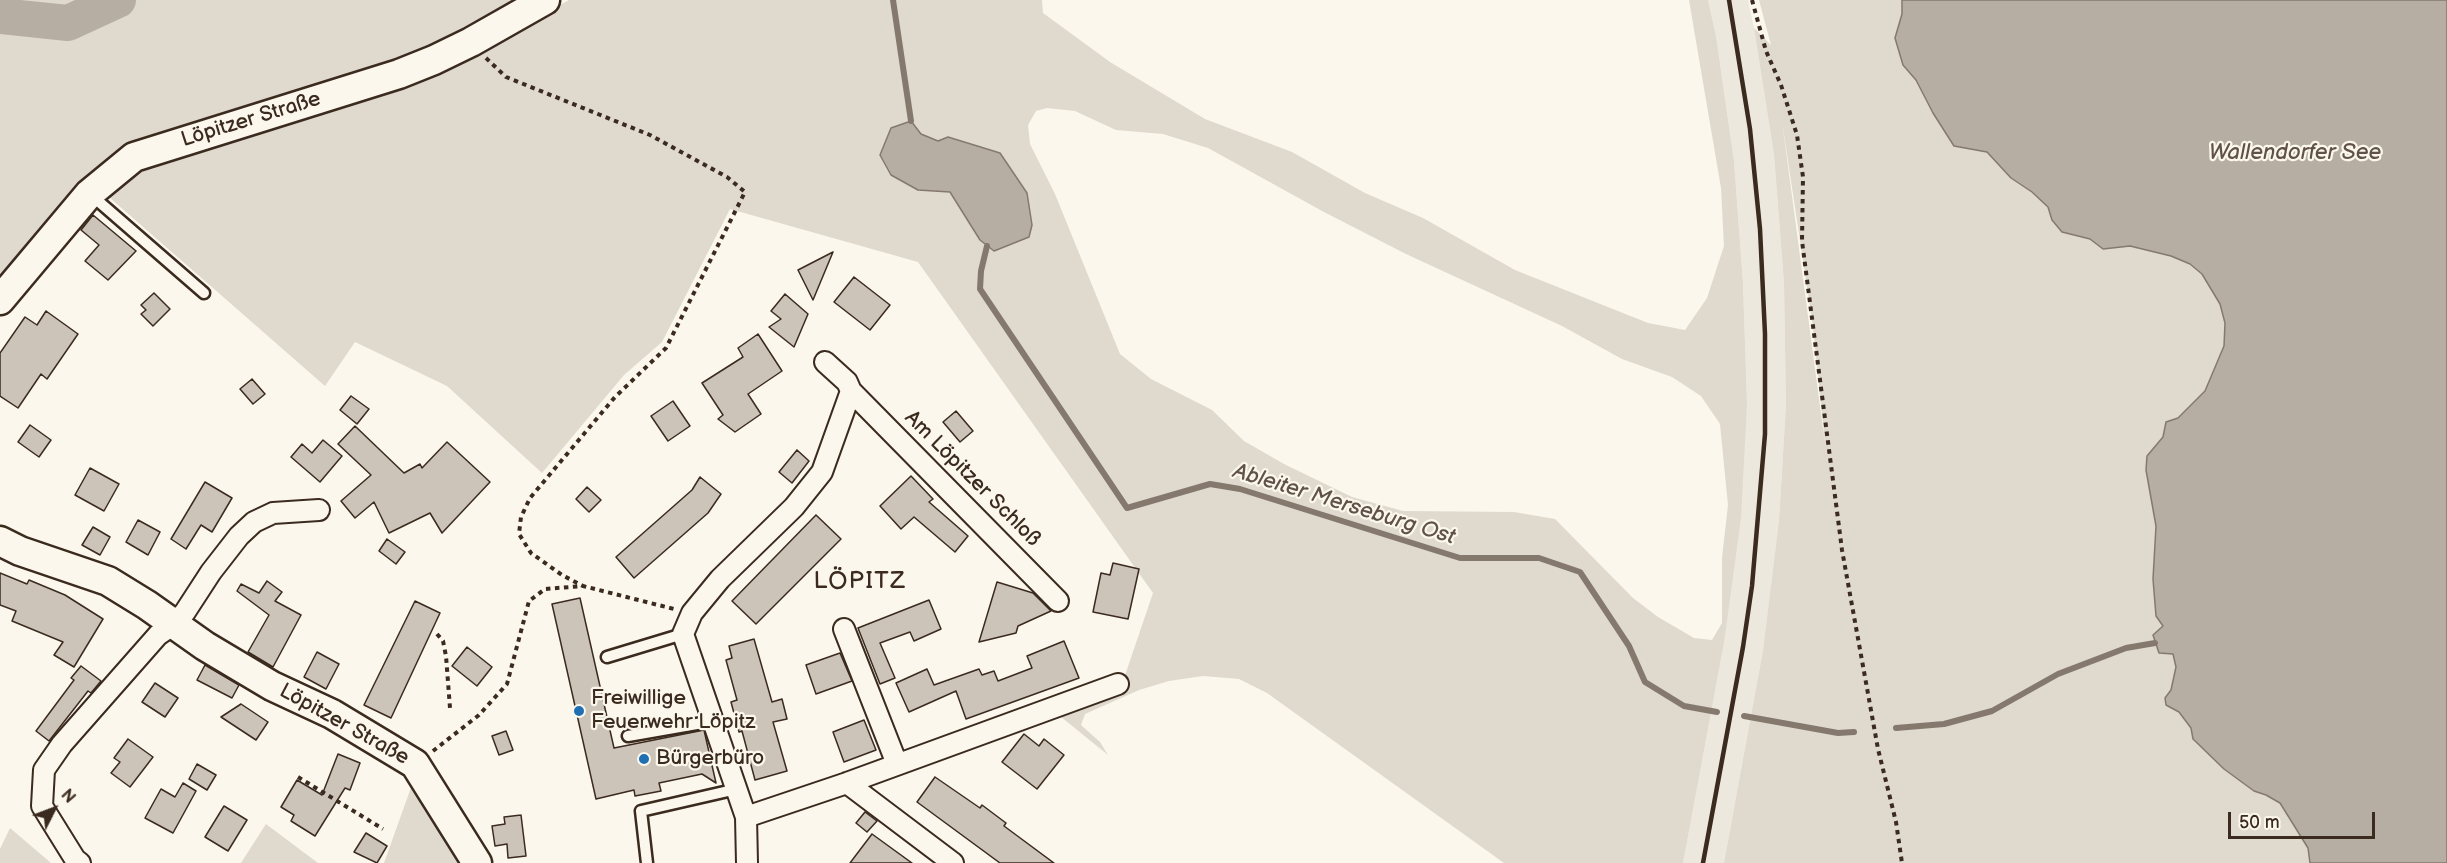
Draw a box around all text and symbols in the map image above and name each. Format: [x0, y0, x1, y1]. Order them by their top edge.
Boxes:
street label: Löpitzer Straße [178, 87, 324, 153]
water label: Wallendorfer See [2209, 140, 2381, 166]
street label: Am Löpitzer Schloß [899, 406, 1045, 552]
water label: Ableiter Merseburg Ost [1230, 459, 1458, 551]
district label: LÖPITZ [814, 568, 906, 596]
street label: Löpitzer Straße [275, 679, 413, 771]
place label: Freiwillige Feuerwehr Löpitz [591, 686, 755, 736]
marker: Freiwillige Feuerwehr Löpitz [572, 704, 586, 718]
place label: Bürgerbüro [656, 746, 764, 772]
marker: Bürgerbüro [637, 752, 651, 766]
north arrow [24, 779, 84, 839]
text: N [57, 786, 79, 807]
scale bar [2231, 800, 2378, 838]
text: 50 m [2239, 812, 2280, 833]

